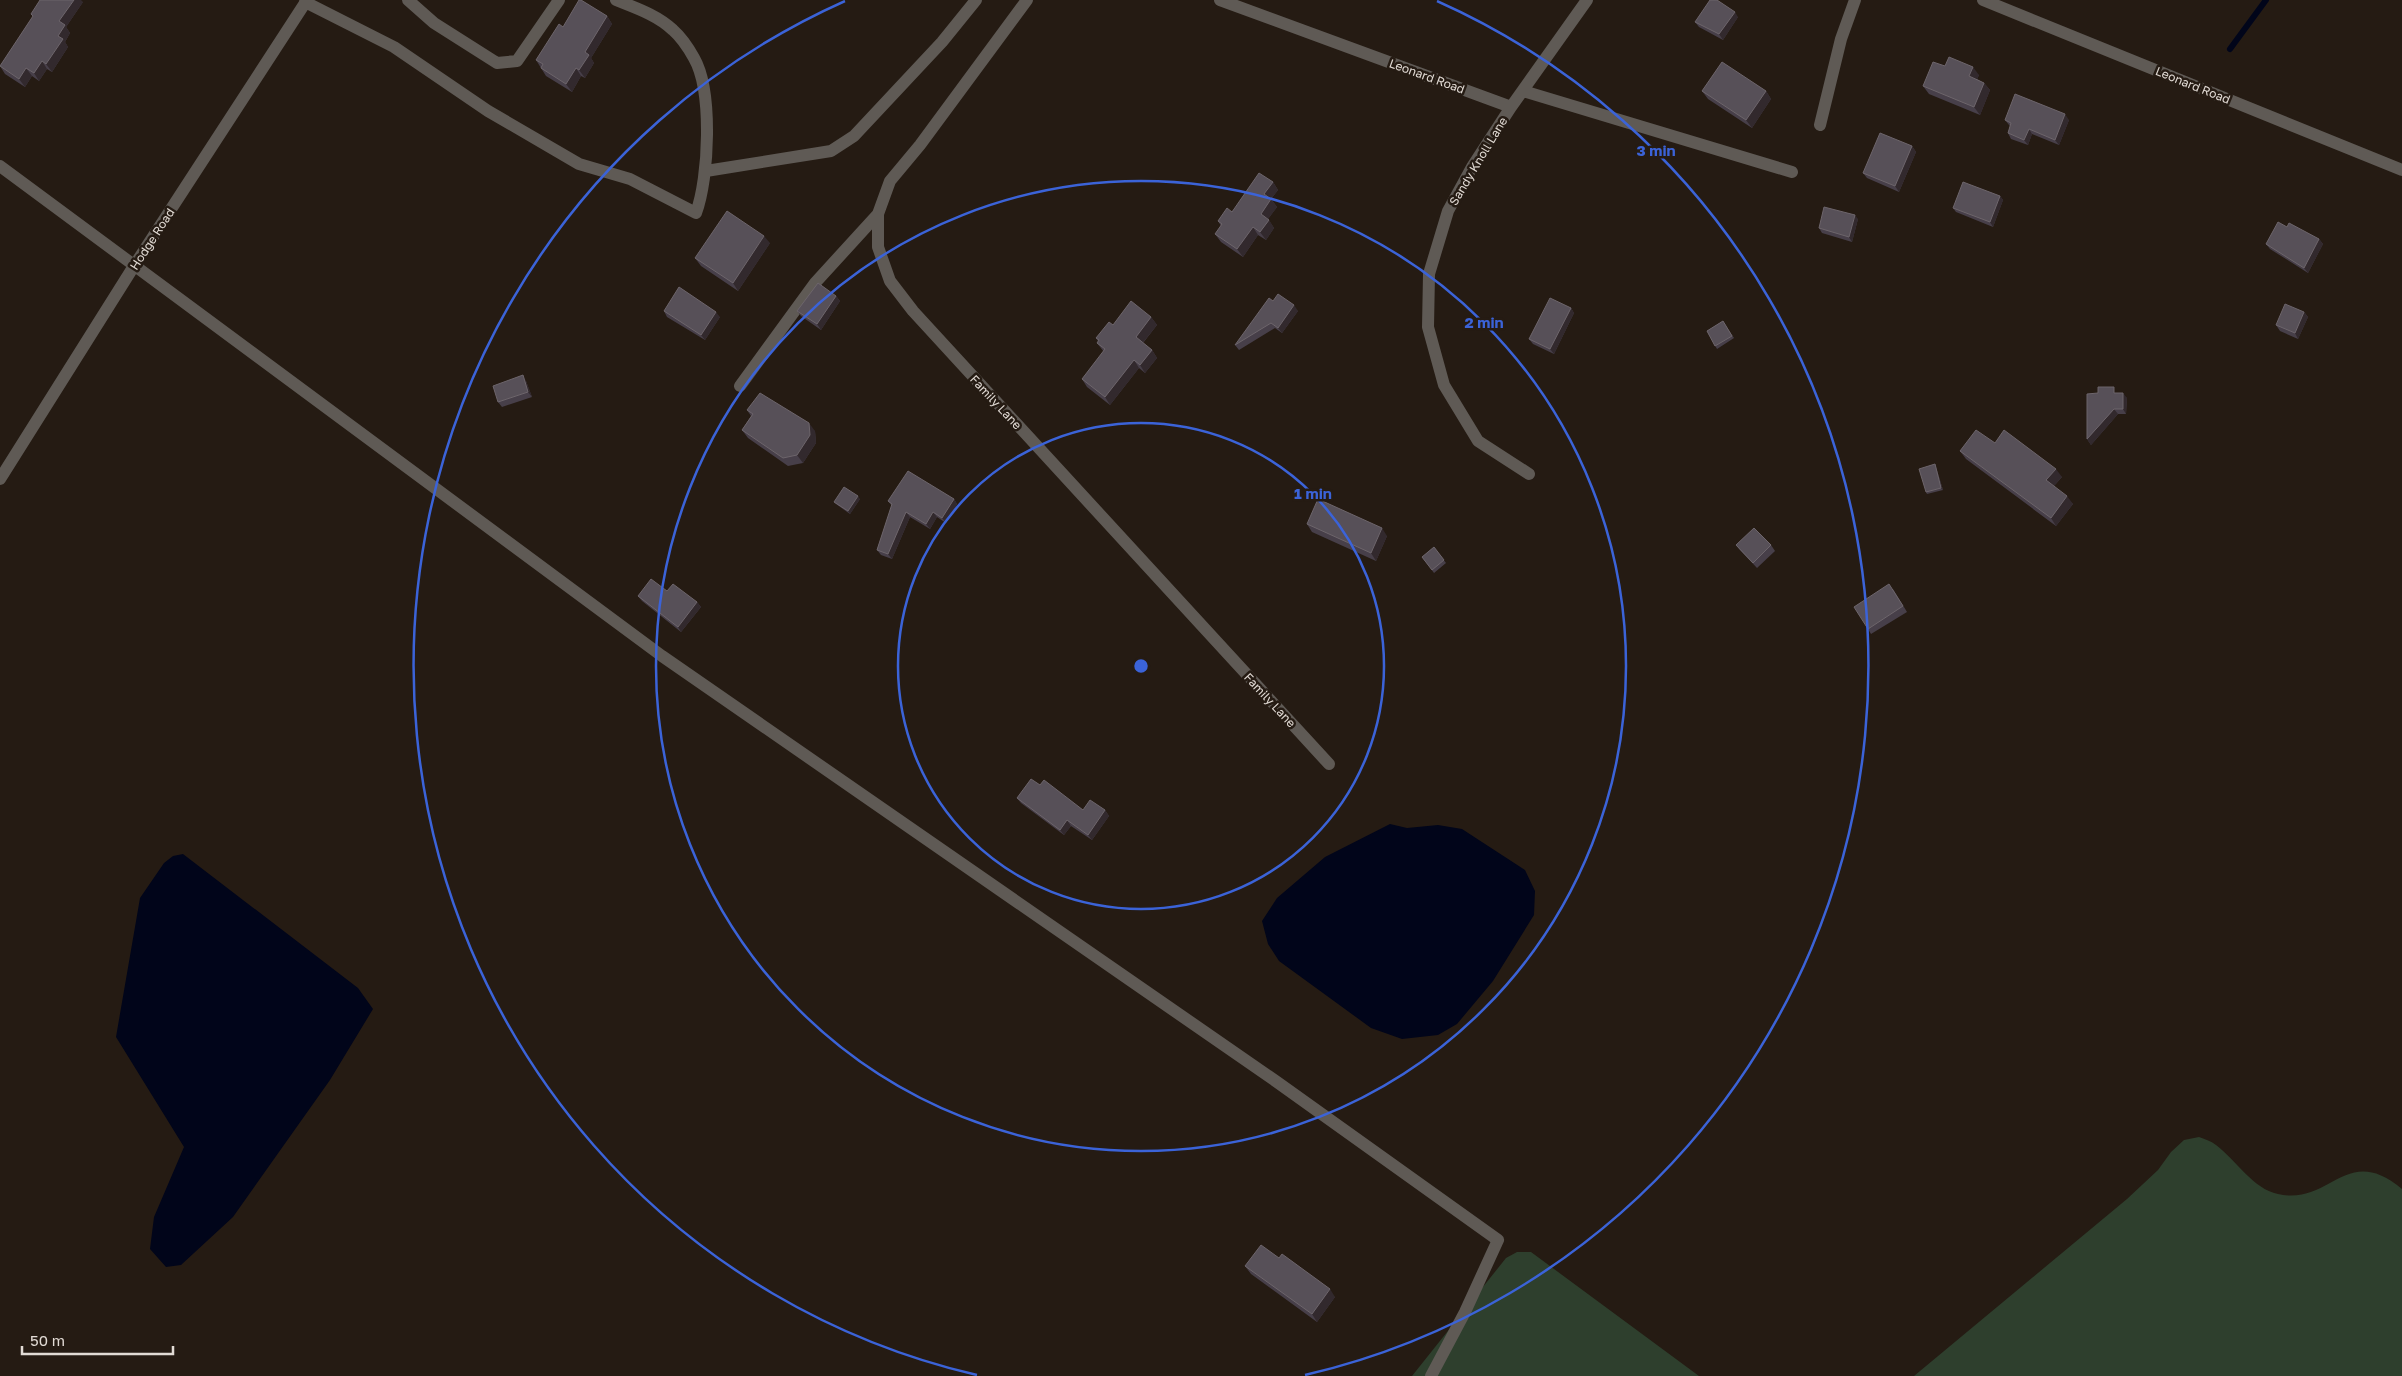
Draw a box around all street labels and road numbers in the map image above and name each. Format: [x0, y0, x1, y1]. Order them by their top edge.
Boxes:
street label: Leonard Road [1387, 55, 1467, 97]
street label: Leonard Road [2153, 63, 2233, 107]
street label: Sandy Knoll Lane [1446, 114, 1510, 208]
street label: Hodge Road [127, 205, 177, 273]
street label: Family Lane [967, 372, 1025, 432]
street label: Family Lane [1241, 670, 1299, 730]

